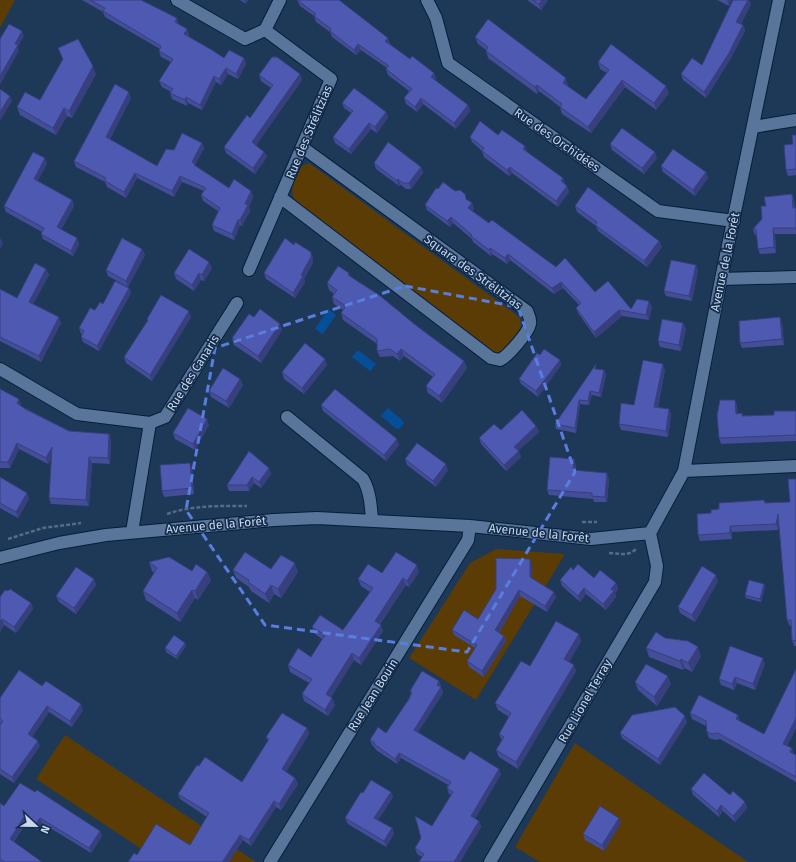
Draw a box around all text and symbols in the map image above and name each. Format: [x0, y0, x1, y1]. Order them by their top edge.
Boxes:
street label: Rue des Strélitzias [283, 83, 335, 181]
street label: Rue des Orchidées [512, 105, 603, 175]
street label: Avenue de la Forêt [708, 211, 742, 313]
street label: Square des Strélitzias [421, 232, 525, 312]
street label: Rue des Canaris [164, 332, 222, 414]
street label: Avenue de la Forêt [165, 514, 267, 536]
street label: Avenue de la Forêt [488, 521, 590, 545]
street label: Rue Jean Bouin [345, 656, 401, 734]
street label: Rue Lionel Terray [555, 657, 615, 745]
north arrow [16, 806, 56, 846]
text: N [37, 824, 52, 835]

